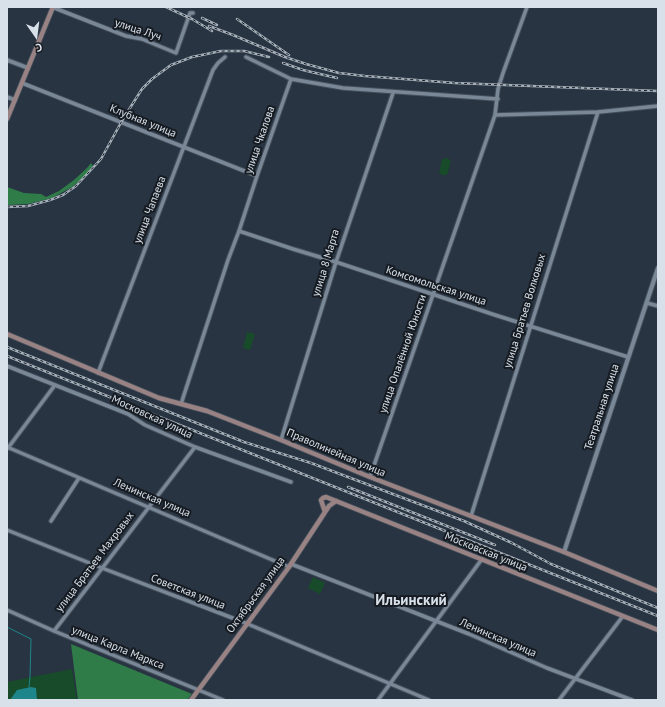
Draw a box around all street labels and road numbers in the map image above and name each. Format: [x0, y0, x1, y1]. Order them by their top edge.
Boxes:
street label: улица Луч [113, 16, 163, 44]
street label: Клубная улица [108, 102, 178, 140]
street label: улица Чкалова [242, 104, 278, 176]
street label: улица Чапаева [131, 175, 169, 245]
street label: улица 8 Марта [310, 228, 342, 298]
street label: улица Братьев Волковых [501, 252, 549, 370]
street label: Комсомольская улица [384, 264, 488, 308]
street label: улица Опалённой Юности [376, 293, 430, 415]
street label: Театральная улица [582, 362, 622, 452]
street label: Московская улица [109, 392, 195, 442]
street label: Праволинейная улица [284, 426, 388, 480]
street label: Ленинская улица [112, 476, 192, 520]
street label: улица Братьев Махровых [53, 509, 137, 615]
street label: Московская улица [443, 529, 529, 575]
street label: Октябрьская улица [224, 554, 288, 636]
street label: Советская улица [149, 572, 227, 612]
street label: Ленинская улица [458, 616, 538, 660]
street label: улица Карла Маркса [70, 623, 166, 673]

